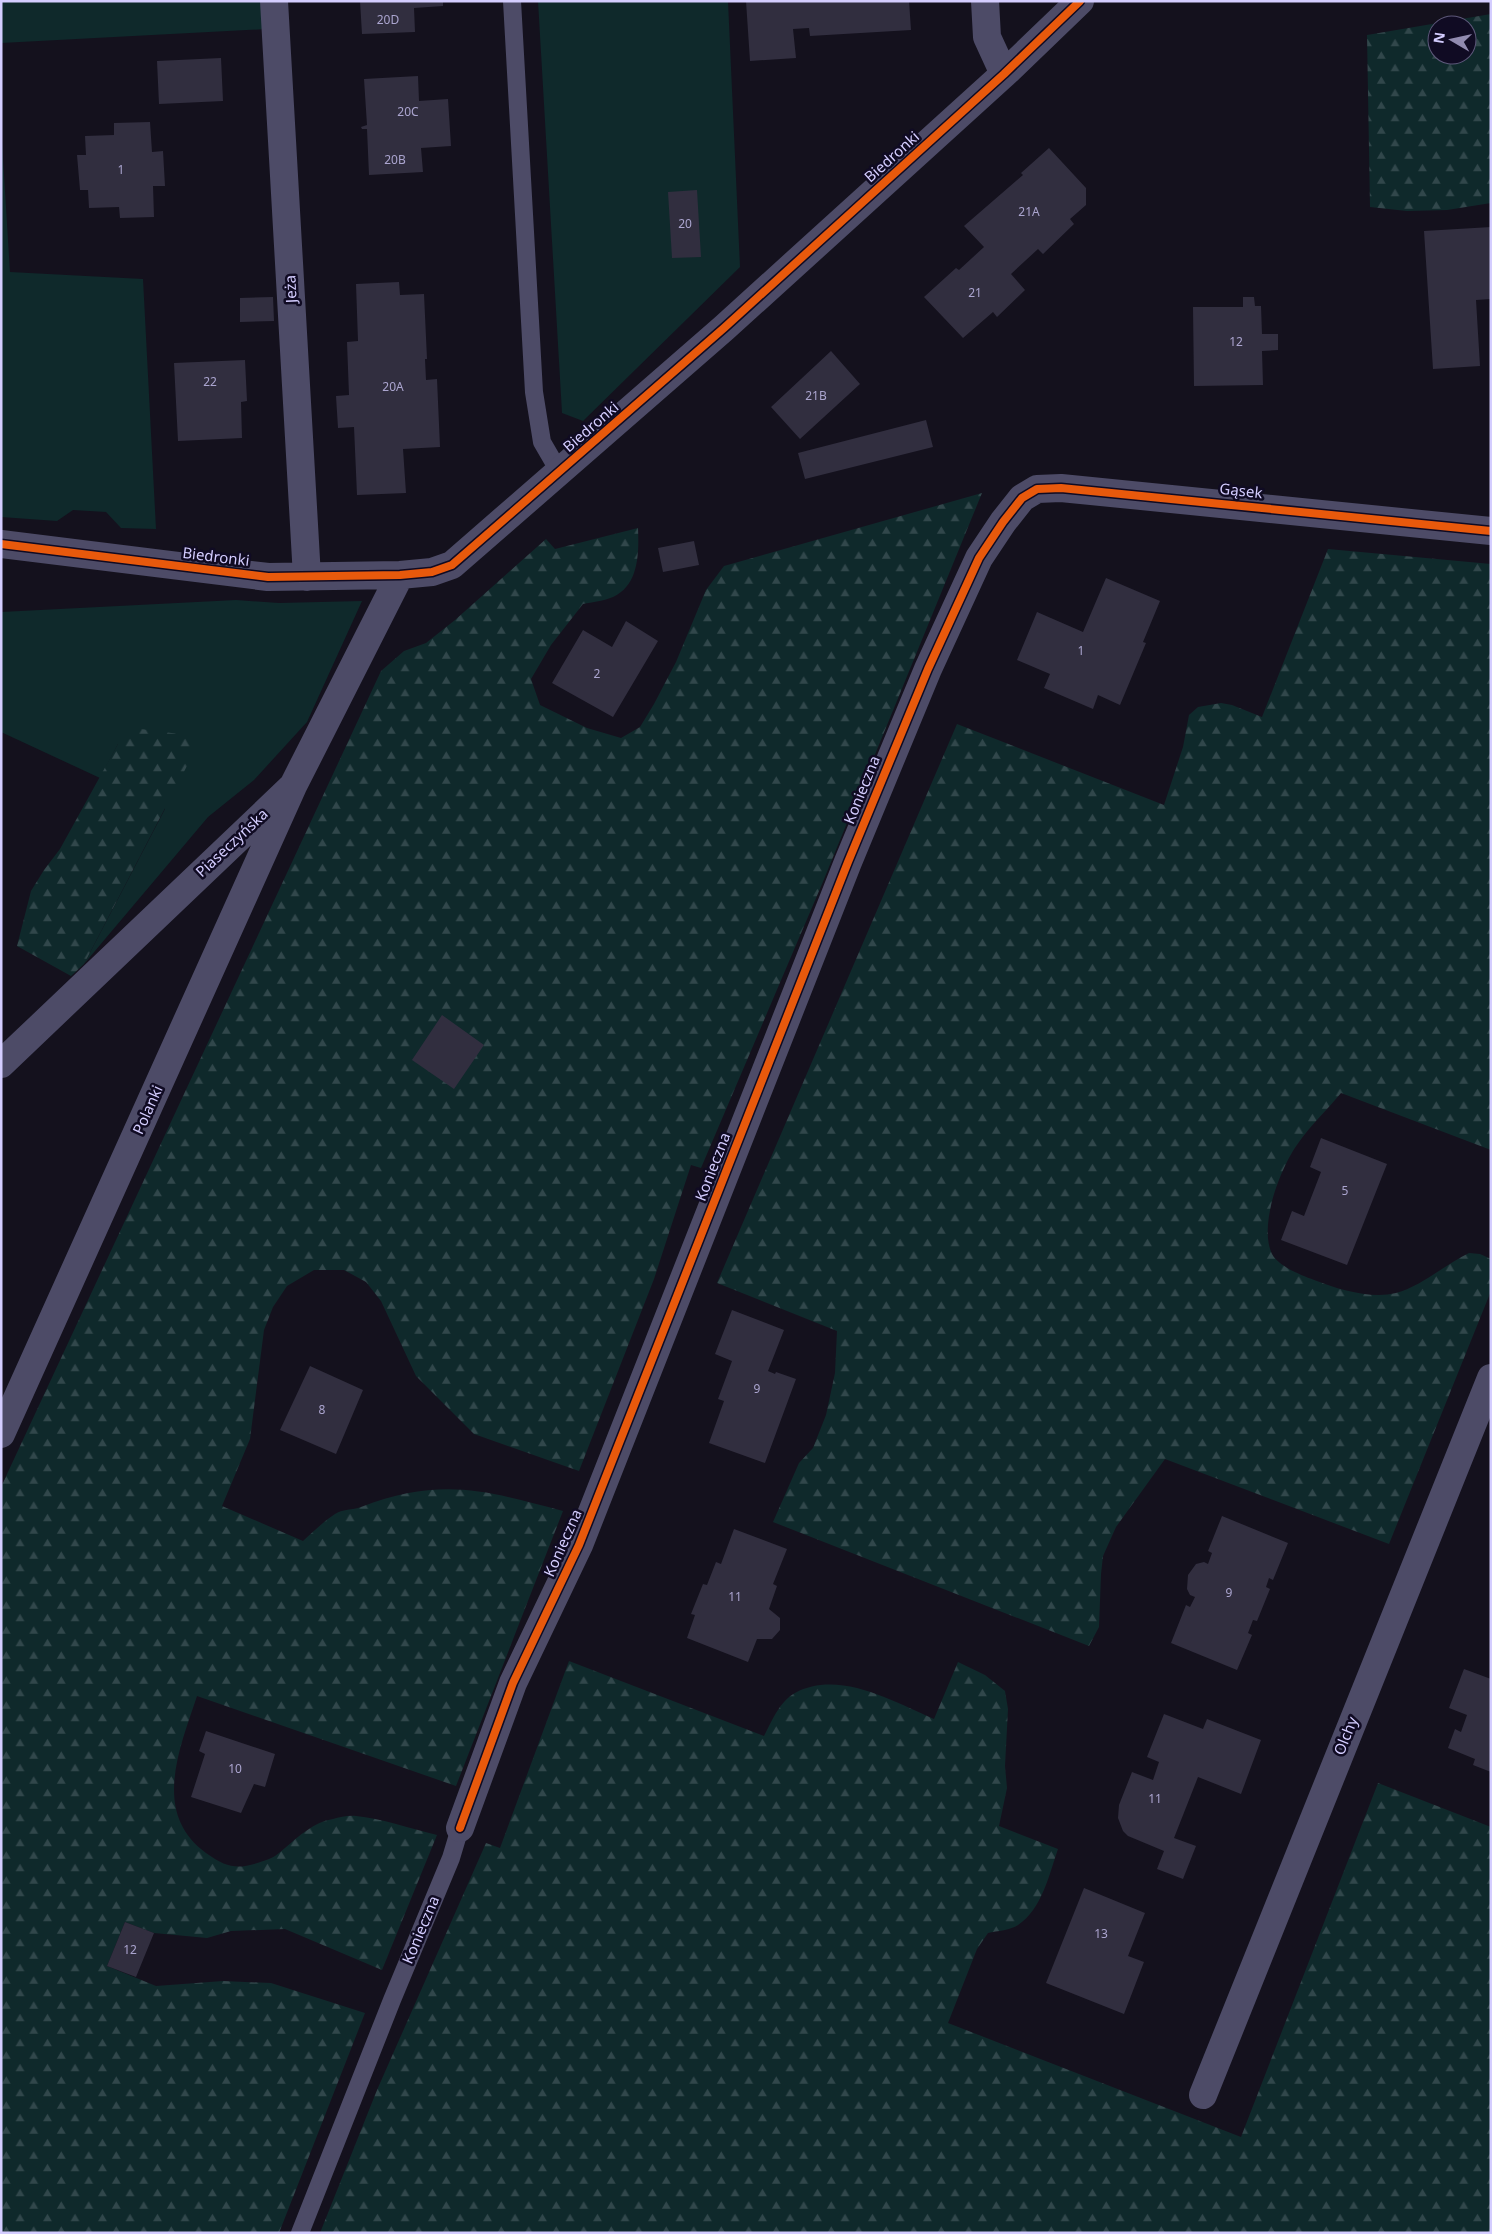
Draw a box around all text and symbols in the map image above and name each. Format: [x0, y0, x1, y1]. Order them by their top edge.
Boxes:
house number: 20D [377, 11, 399, 28]
north arrow [1427, 15, 1477, 65]
text: N [1428, 31, 1449, 45]
house number: 20C [397, 103, 419, 120]
street label: Biedronki [860, 126, 923, 186]
house number: 20B [384, 151, 406, 168]
house number: 1 [118, 161, 124, 178]
house number: 21A [1018, 203, 1040, 220]
house number: 20 [678, 215, 692, 232]
street label: Jeża [279, 275, 301, 305]
house number: 21 [968, 284, 982, 301]
house number: 12 [1229, 333, 1243, 350]
house number: 22 [203, 373, 217, 390]
house number: 20A [382, 378, 404, 395]
house number: 21B [805, 387, 827, 404]
street label: Biedronki [558, 397, 622, 456]
street label: Gąsek [1219, 478, 1264, 502]
street label: Biedronki [181, 542, 251, 570]
house number: 1 [1078, 642, 1084, 659]
house number: 2 [594, 665, 601, 682]
street label: Konieczna [838, 753, 884, 827]
street label: Piaseczyńska [191, 804, 272, 881]
street label: Polanki [127, 1082, 167, 1137]
street label: Konieczna [690, 1129, 734, 1204]
house number: 5 [1342, 1182, 1349, 1199]
house number: 9 [754, 1380, 761, 1397]
house number: 8 [319, 1401, 326, 1418]
street label: Konieczna [538, 1506, 586, 1580]
house number: 9 [1226, 1584, 1233, 1601]
house number: 11 [728, 1588, 742, 1605]
street label: Olchy [1328, 1713, 1362, 1758]
house number: 10 [228, 1760, 242, 1777]
house number: 11 [1148, 1790, 1162, 1807]
street label: Konieczna [397, 1893, 443, 1967]
house number: 13 [1094, 1925, 1108, 1942]
house number: 12 [123, 1941, 137, 1958]

